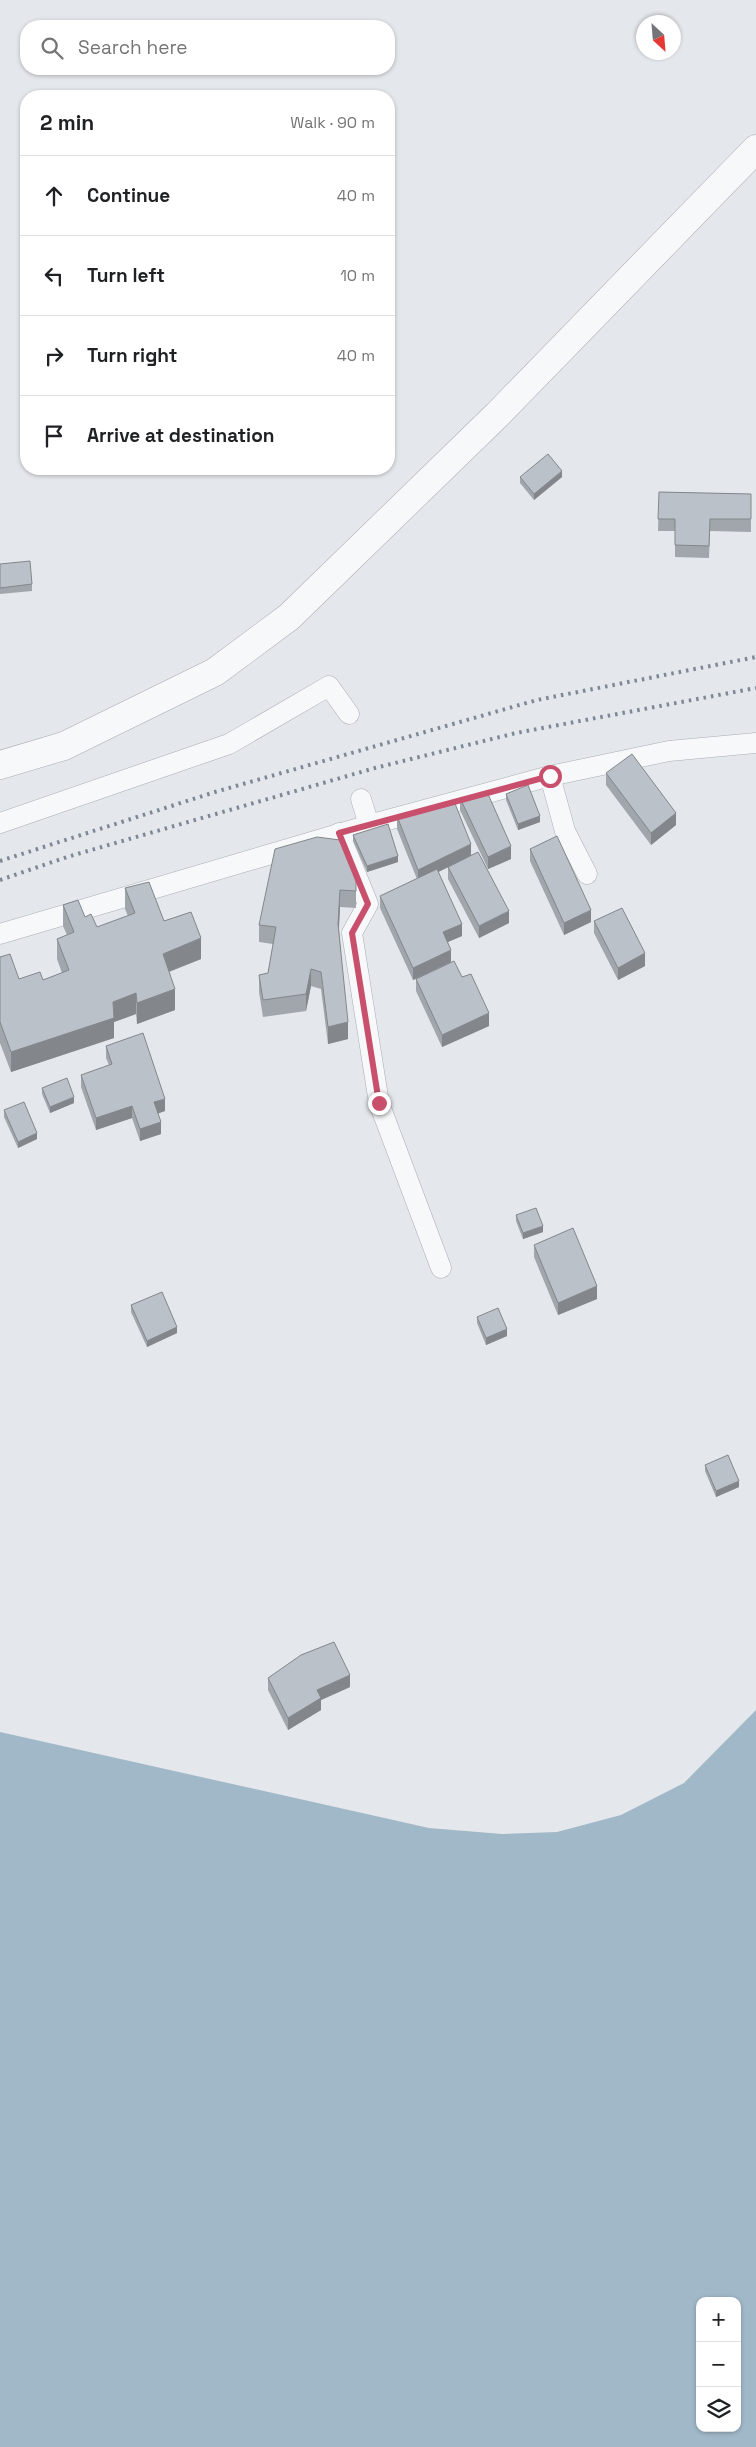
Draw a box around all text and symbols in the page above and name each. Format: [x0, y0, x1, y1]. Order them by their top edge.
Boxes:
north arrow [636, 15, 681, 60]
search box [20, 20, 395, 75]
icon: search [38, 34, 66, 62]
text: Search here [78, 35, 188, 60]
text: 2 min [40, 109, 94, 136]
text: Walk · 90 m [290, 112, 375, 133]
icon: ahead [40, 182, 68, 210]
text: Continue [87, 183, 170, 208]
text: 40 m [337, 185, 375, 206]
icon: left [40, 262, 68, 290]
text: Turn left [87, 263, 165, 288]
text: 10 m [340, 265, 375, 286]
icon: right [40, 342, 68, 370]
text: Turn right [87, 343, 177, 368]
text: 40 m [337, 345, 375, 366]
icon: arrive [40, 422, 68, 450]
text: Arrive at destination [87, 423, 275, 448]
route start [539, 765, 562, 788]
route end [368, 1092, 391, 1115]
map controls [696, 2297, 741, 2432]
button: + [696, 2297, 741, 2342]
button: − [696, 2342, 741, 2387]
button: layers [696, 2387, 741, 2432]

